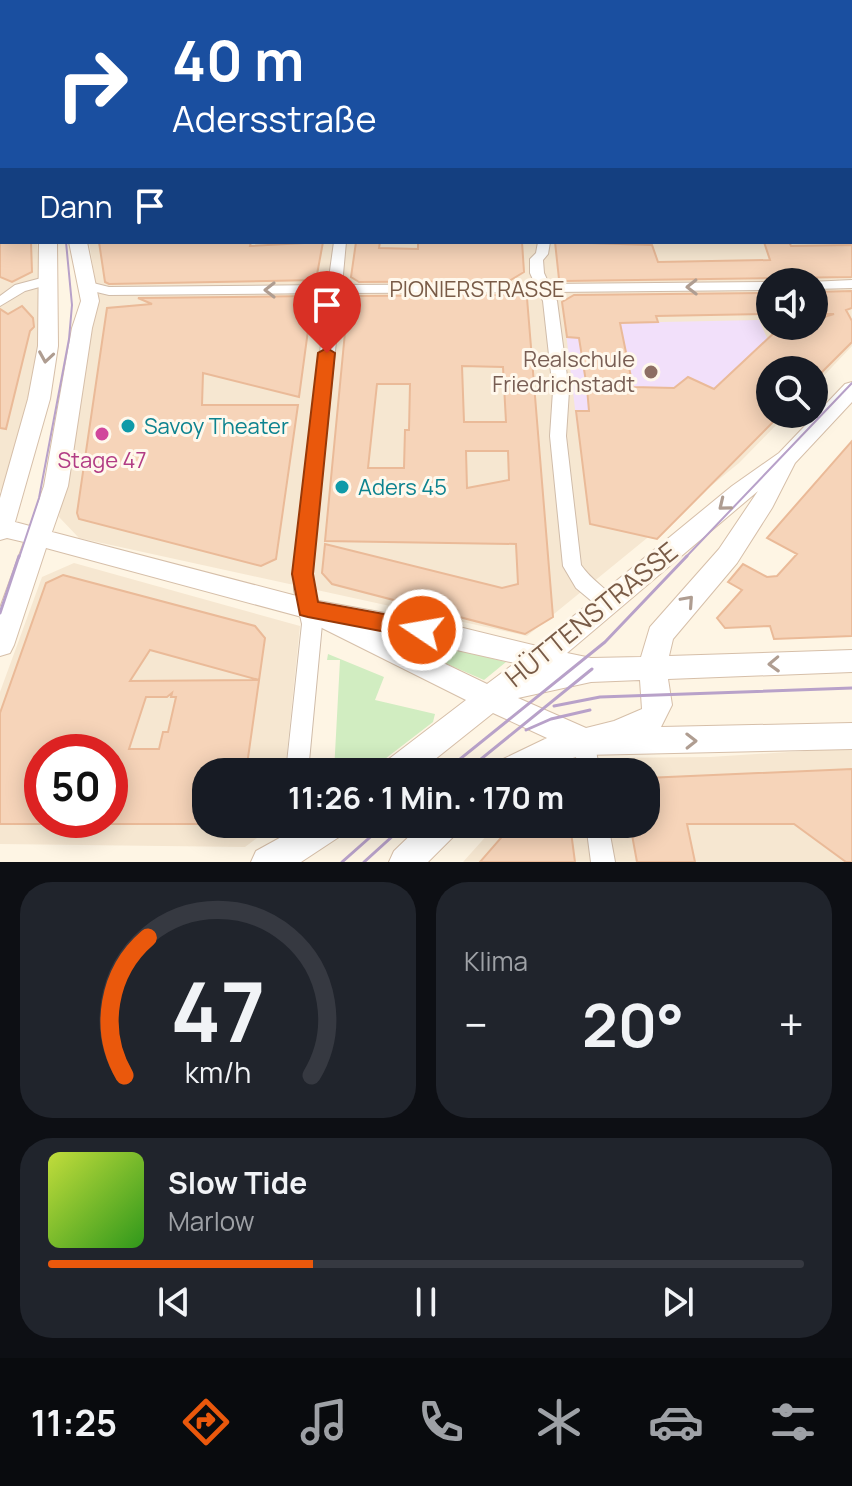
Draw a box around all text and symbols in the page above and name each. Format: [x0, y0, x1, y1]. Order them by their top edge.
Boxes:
text: 40 m [172, 21, 304, 98]
icon: right [40, 32, 144, 136]
text: Adersstraße [172, 94, 377, 143]
icon: arrive [128, 184, 172, 228]
text: Dann [40, 186, 112, 227]
map controls [756, 268, 828, 428]
button: sound [756, 268, 828, 340]
pin [293, 271, 361, 353]
street label: PIONIERSTRASSE [390, 274, 565, 304]
one-way arrow [685, 278, 698, 296]
one-way arrow [263, 281, 276, 299]
icon: arrive [305, 283, 349, 327]
place label: Realschule Friedrichstadt [492, 344, 635, 399]
one-way arrow [38, 350, 55, 364]
button: search [756, 356, 828, 428]
marker: Realschule Friedrichstadt [642, 363, 660, 381]
place label: Savoy Theater [144, 411, 289, 441]
marker: Savoy Theater [119, 417, 137, 435]
marker: Stage 47 [93, 425, 111, 443]
place label: Stage 47 [58, 445, 146, 475]
place label: Aders 45 [358, 472, 447, 502]
marker: Aders 45 [333, 478, 351, 496]
one-way arrow [719, 495, 733, 510]
street label: HÜTTENSTRASSE [497, 533, 685, 695]
position arrow [380, 588, 464, 672]
one-way arrow [679, 596, 694, 610]
one-way arrow [767, 655, 780, 672]
one-way arrow [685, 732, 698, 750]
speed limit sign: 50 [24, 734, 128, 838]
text: 11:26 · 1 Min. · 170 m [288, 777, 564, 818]
text: Klima [464, 943, 528, 979]
text: 47 [170, 953, 266, 1067]
text: 20° [582, 983, 684, 1065]
text: − [464, 994, 488, 1054]
text: + [779, 994, 804, 1054]
text: km/h [185, 1053, 251, 1092]
text: Slow Tide [168, 1162, 307, 1203]
text: Marlow [168, 1203, 255, 1239]
icon: previous [152, 1280, 196, 1324]
icon: pause [404, 1280, 448, 1324]
icon: next [656, 1280, 700, 1324]
icon: directions [178, 1394, 234, 1450]
icon: music [296, 1394, 352, 1450]
icon: phone [413, 1394, 469, 1450]
icon: climate [531, 1394, 587, 1450]
icon: car [648, 1394, 704, 1450]
icon: filters [765, 1394, 821, 1450]
text: 11:25 [31, 1398, 117, 1447]

